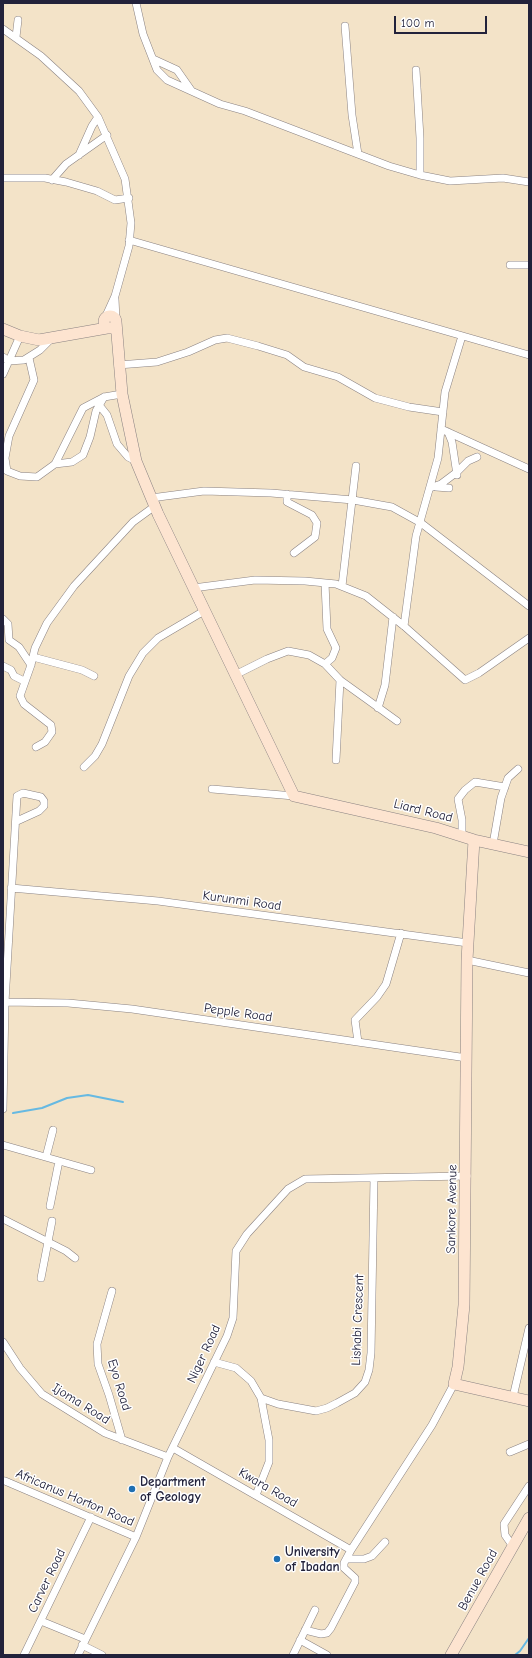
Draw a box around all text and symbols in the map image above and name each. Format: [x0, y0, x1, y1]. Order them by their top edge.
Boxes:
scale bar [396, 8, 489, 34]
text: 100 m [401, 16, 434, 30]
street label: Liard Road [392, 796, 454, 826]
street label: Kurunmi Road [202, 888, 282, 914]
street label: Pepple Road [203, 1000, 273, 1026]
street label: Sankore Avenue [443, 1164, 461, 1254]
street label: Lishabi Crescent [349, 1274, 367, 1366]
street label: Niger Road [184, 1322, 224, 1386]
street label: Eyo Road [104, 1358, 134, 1412]
street label: Ijoma Road [49, 1380, 113, 1428]
street label: Kwara Road [236, 1465, 300, 1511]
street label: Africanus Horton Road [13, 1466, 137, 1530]
place label: Department of Geology [140, 1474, 205, 1505]
marker: Department of Geology [127, 1484, 137, 1494]
place label: University of Ibadan [285, 1544, 340, 1575]
street label: Carver Road [25, 1547, 69, 1615]
street label: Benue Road [455, 1547, 501, 1613]
marker: University of Ibadan [272, 1554, 282, 1564]

